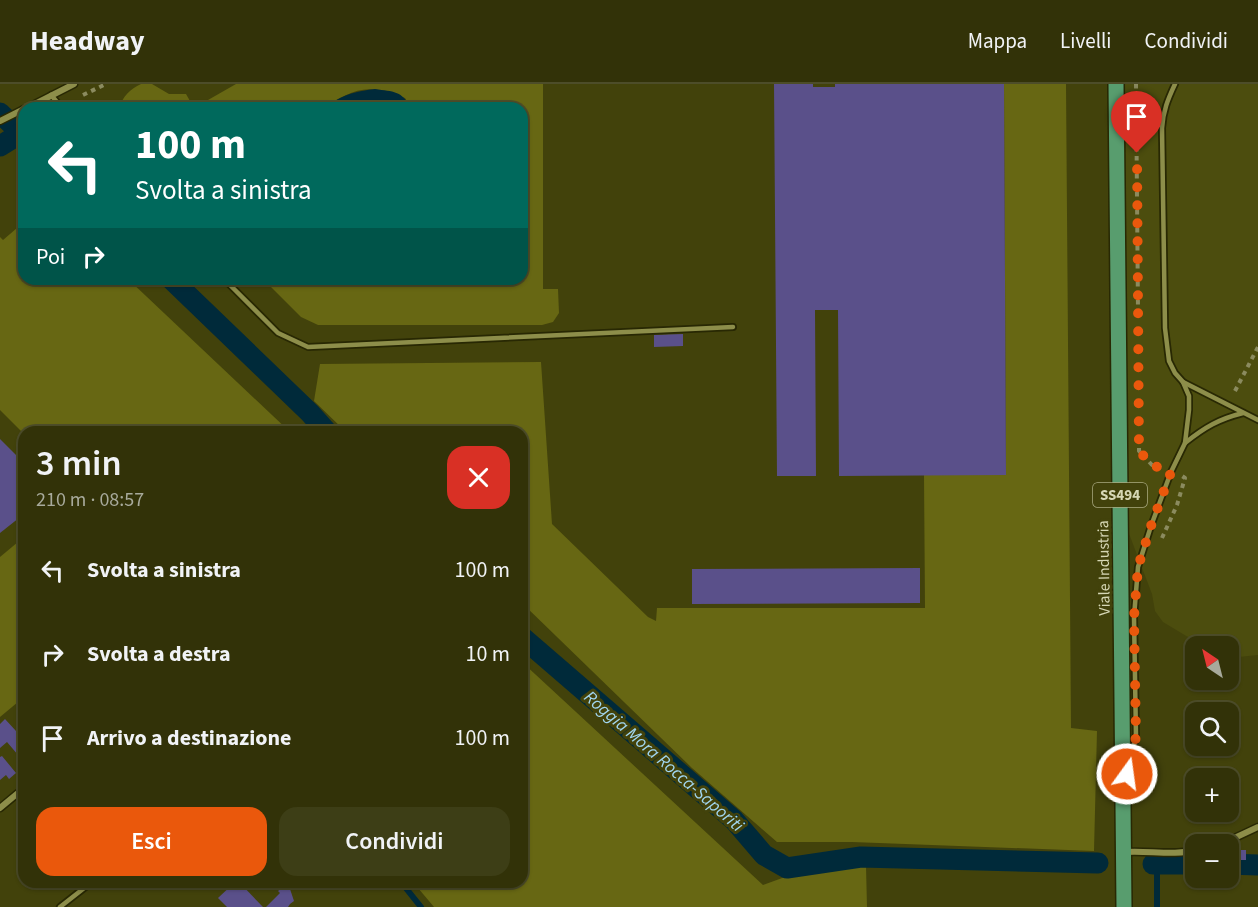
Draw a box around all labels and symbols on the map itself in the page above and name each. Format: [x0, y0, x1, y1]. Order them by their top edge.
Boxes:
pin [1111, 91, 1162, 153]
road number: SS494 [1093, 483, 1147, 507]
street label: Viale Industria [1092, 520, 1116, 616]
north arrow [1185, 636, 1239, 690]
water label: Roggia Mora Rocca-Saporiti [578, 685, 750, 838]
position arrow [1095, 742, 1159, 806]

